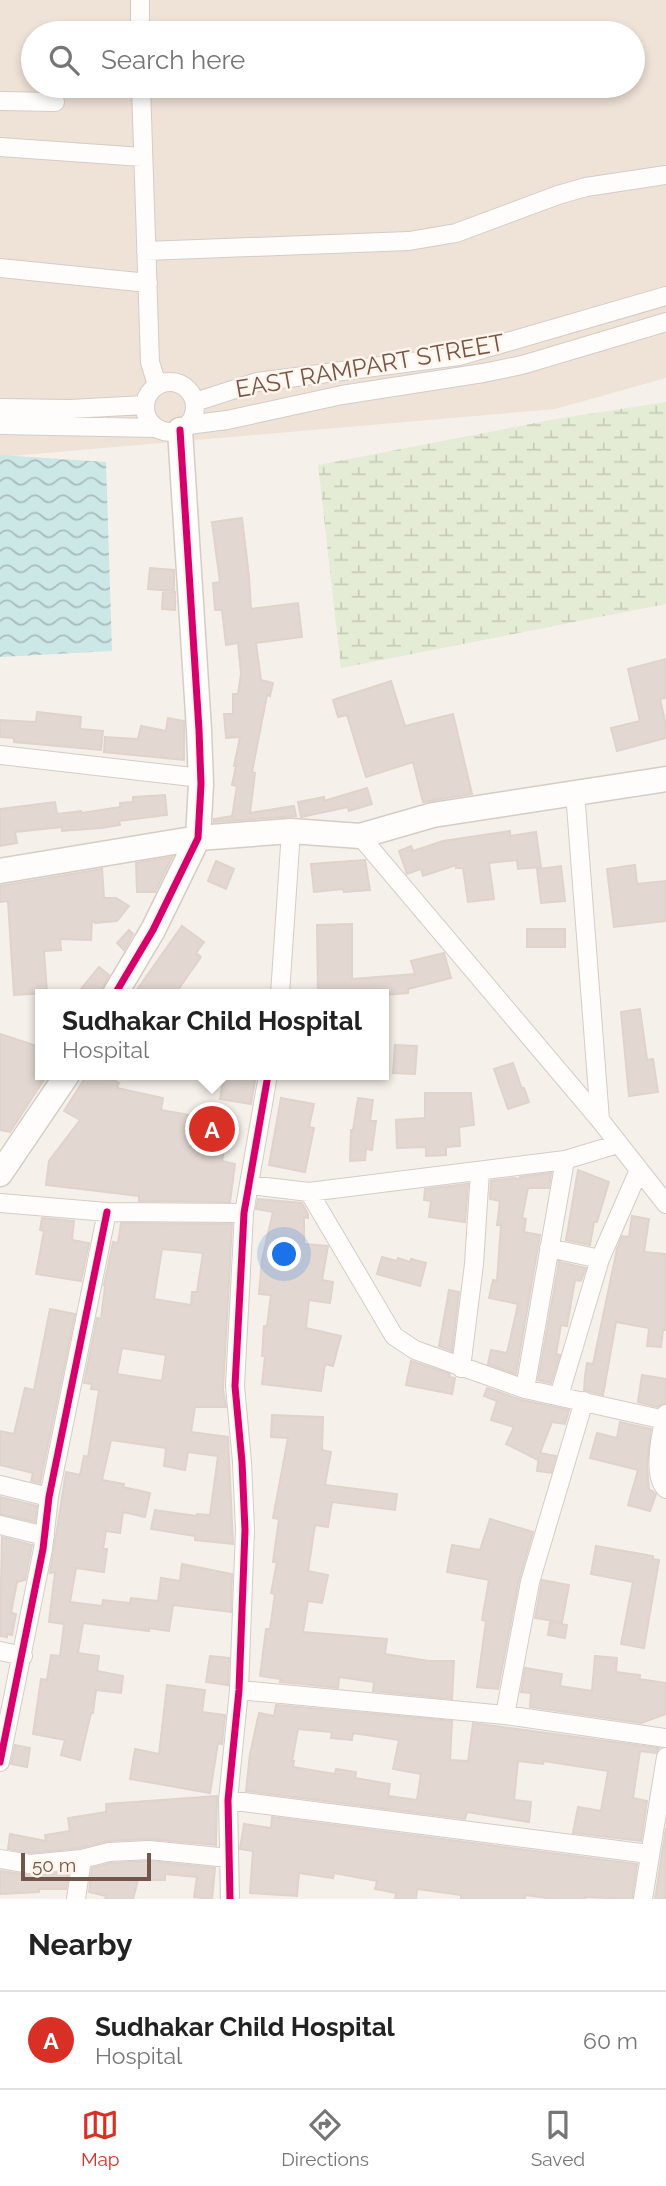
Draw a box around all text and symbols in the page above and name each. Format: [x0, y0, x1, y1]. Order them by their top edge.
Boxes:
search box [21, 21, 645, 98]
icon: search [45, 41, 83, 79]
text: Search here [101, 45, 245, 75]
street label: EAST RAMPART STREET [233, 328, 507, 403]
popup [35, 989, 389, 1080]
text: Sudhakar Child Hospital [62, 1006, 362, 1036]
text: Hospital [62, 1036, 149, 1063]
pin: A [189, 1103, 235, 1155]
your location [267, 1237, 301, 1271]
scale bar [21, 1850, 150, 1882]
text: 50 m [32, 1854, 76, 1876]
text: Nearby [28, 1927, 132, 1962]
text: Sudhakar Child Hospital [95, 2012, 395, 2042]
text: A [43, 2027, 59, 2054]
text: 60 m [583, 2027, 638, 2054]
text: Hospital [95, 2042, 182, 2069]
tab: Map [81, 2106, 120, 2170]
tab: Directions [281, 2106, 369, 2170]
tab: Saved [531, 2106, 585, 2170]

